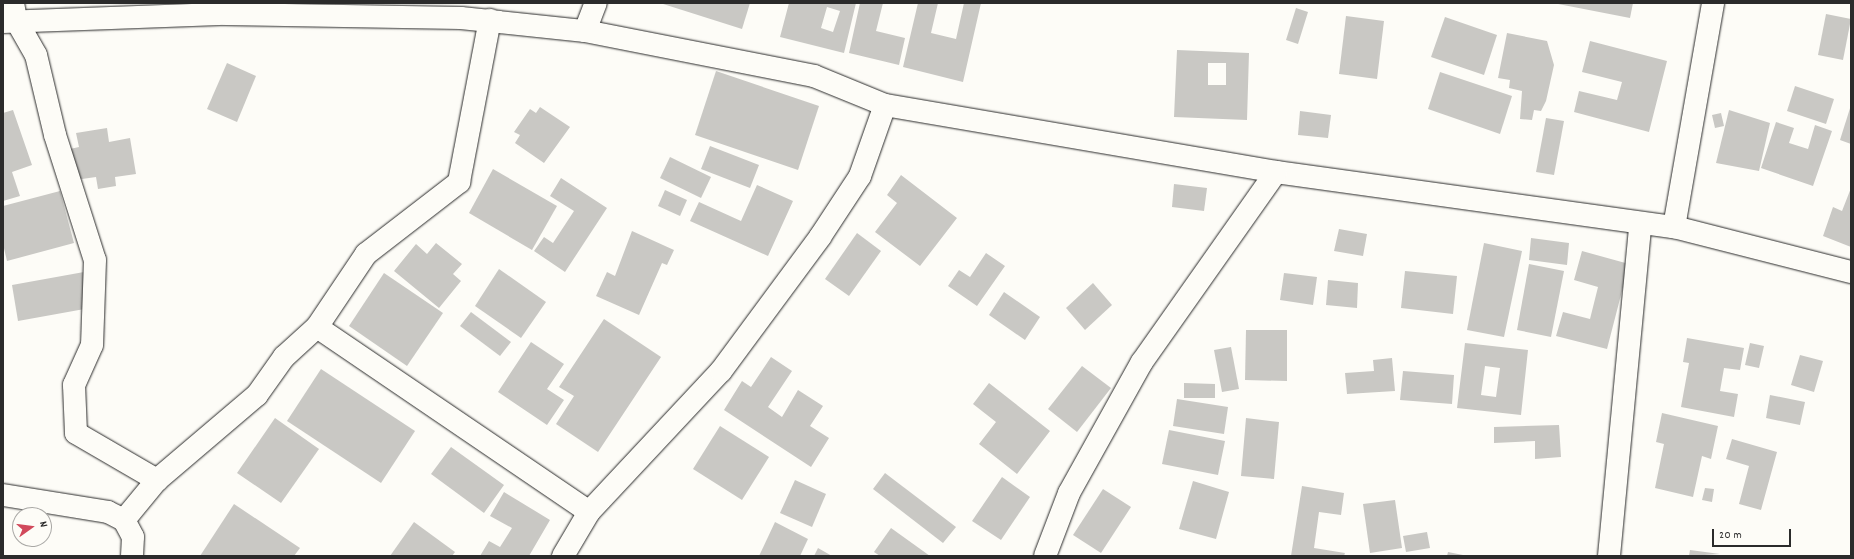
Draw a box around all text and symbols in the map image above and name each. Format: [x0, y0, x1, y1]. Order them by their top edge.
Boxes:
north arrow [12, 507, 52, 547]
text: N [34, 520, 51, 529]
scale bar [1714, 521, 1793, 547]
text: 20 m [1719, 527, 1742, 544]

